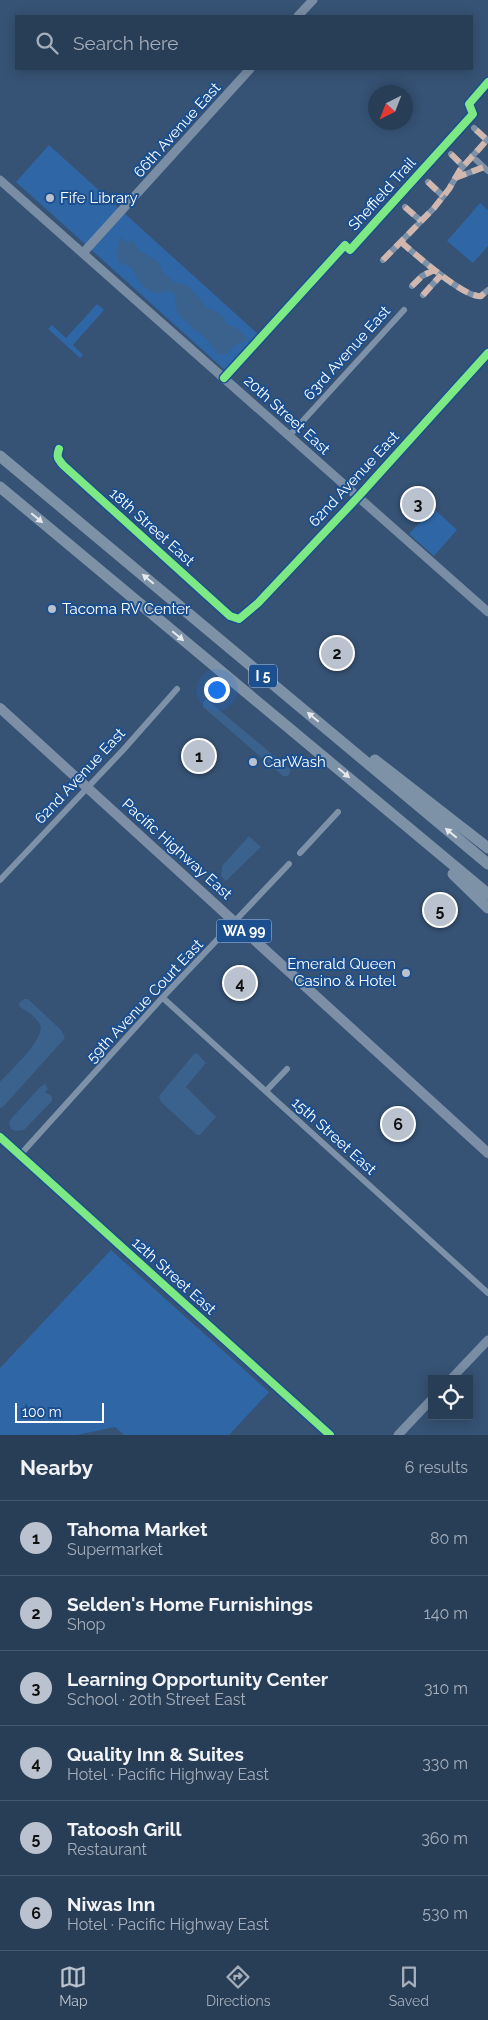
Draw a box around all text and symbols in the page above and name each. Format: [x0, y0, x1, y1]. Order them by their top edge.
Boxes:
search box [15, 15, 473, 70]
icon: search [33, 29, 61, 57]
text: Search here [73, 32, 179, 54]
street label: 66th Avenue East [130, 79, 224, 181]
north arrow [368, 85, 413, 130]
street label: Sheffield Trail [345, 153, 420, 234]
place label: Fife Library [60, 189, 138, 207]
marker: Fife Library [44, 192, 56, 204]
street label: 63rd Avenue East [300, 302, 394, 404]
street label: 20th Street East [240, 372, 334, 458]
street label: 62nd Avenue East [305, 427, 403, 531]
street label: 18th Street East [106, 484, 198, 570]
pin: 3 [402, 485, 434, 523]
one-way arrow [31, 512, 43, 524]
one-way arrow [141, 574, 154, 585]
place label: Tacoma RV Center [62, 600, 191, 618]
marker: Tacoma RV Center [46, 603, 58, 615]
one-way arrow [172, 630, 185, 641]
pin: 2 [321, 634, 353, 672]
road number: I 5 [249, 664, 277, 688]
your location [204, 677, 230, 703]
one-way arrow [307, 711, 319, 723]
street label: 62nd Avenue East [31, 724, 129, 828]
pin: 1 [183, 737, 215, 775]
place label: CarWash [263, 753, 326, 771]
marker: CarWash [247, 756, 259, 768]
one-way arrow [338, 767, 350, 778]
street label: Pacific Highway East [118, 795, 236, 903]
one-way arrow [444, 827, 457, 838]
pin: 5 [424, 891, 456, 929]
road number: WA 99 [216, 919, 272, 942]
street label: 59th Avenue Court East [83, 935, 207, 1067]
place label: Emerald Queen Casino & Hotel [287, 955, 397, 990]
pin: 4 [224, 964, 256, 1002]
marker: Emerald Queen Casino & Hotel [400, 967, 412, 979]
street label: 15th Street East [288, 1093, 380, 1179]
pin: 6 [382, 1105, 414, 1143]
street label: 12th Street East [128, 1234, 220, 1318]
map controls [428, 1375, 473, 1420]
button: locate [428, 1375, 473, 1420]
scale bar [15, 1400, 104, 1423]
text: 100 m [22, 1404, 62, 1420]
text: Nearby [20, 1455, 93, 1480]
text: 6 results [405, 1458, 468, 1477]
text: Tahoma Market [67, 1518, 207, 1540]
text: 1 [32, 1529, 40, 1548]
text: 80 m [430, 1529, 468, 1548]
text: Supermarket [67, 1540, 163, 1559]
text: Selden's Home Furnishings [67, 1593, 313, 1615]
text: 2 [31, 1604, 41, 1623]
text: 140 m [424, 1604, 468, 1623]
text: Shop [67, 1615, 105, 1634]
text: Learning Opportunity Center [67, 1668, 328, 1690]
text: 3 [32, 1679, 40, 1698]
text: 310 m [424, 1679, 468, 1698]
text: School · 20th Street East [67, 1690, 246, 1709]
text: Quality Inn & Suites [67, 1743, 244, 1765]
text: 4 [31, 1754, 41, 1773]
text: 330 m [422, 1754, 468, 1773]
text: Hotel · Pacific Highway East [67, 1765, 269, 1784]
text: Tatoosh Grill [67, 1818, 182, 1840]
text: 5 [32, 1829, 40, 1848]
text: 360 m [421, 1829, 468, 1848]
text: Restaurant [67, 1840, 147, 1859]
text: Niwas Inn [67, 1893, 155, 1915]
text: 6 [31, 1904, 41, 1923]
text: 530 m [422, 1904, 468, 1923]
text: Hotel · Pacific Highway East [67, 1915, 269, 1934]
tab: Map [59, 1963, 88, 2009]
tab: Directions [206, 1963, 271, 2009]
tab: Saved [389, 1963, 429, 2009]

